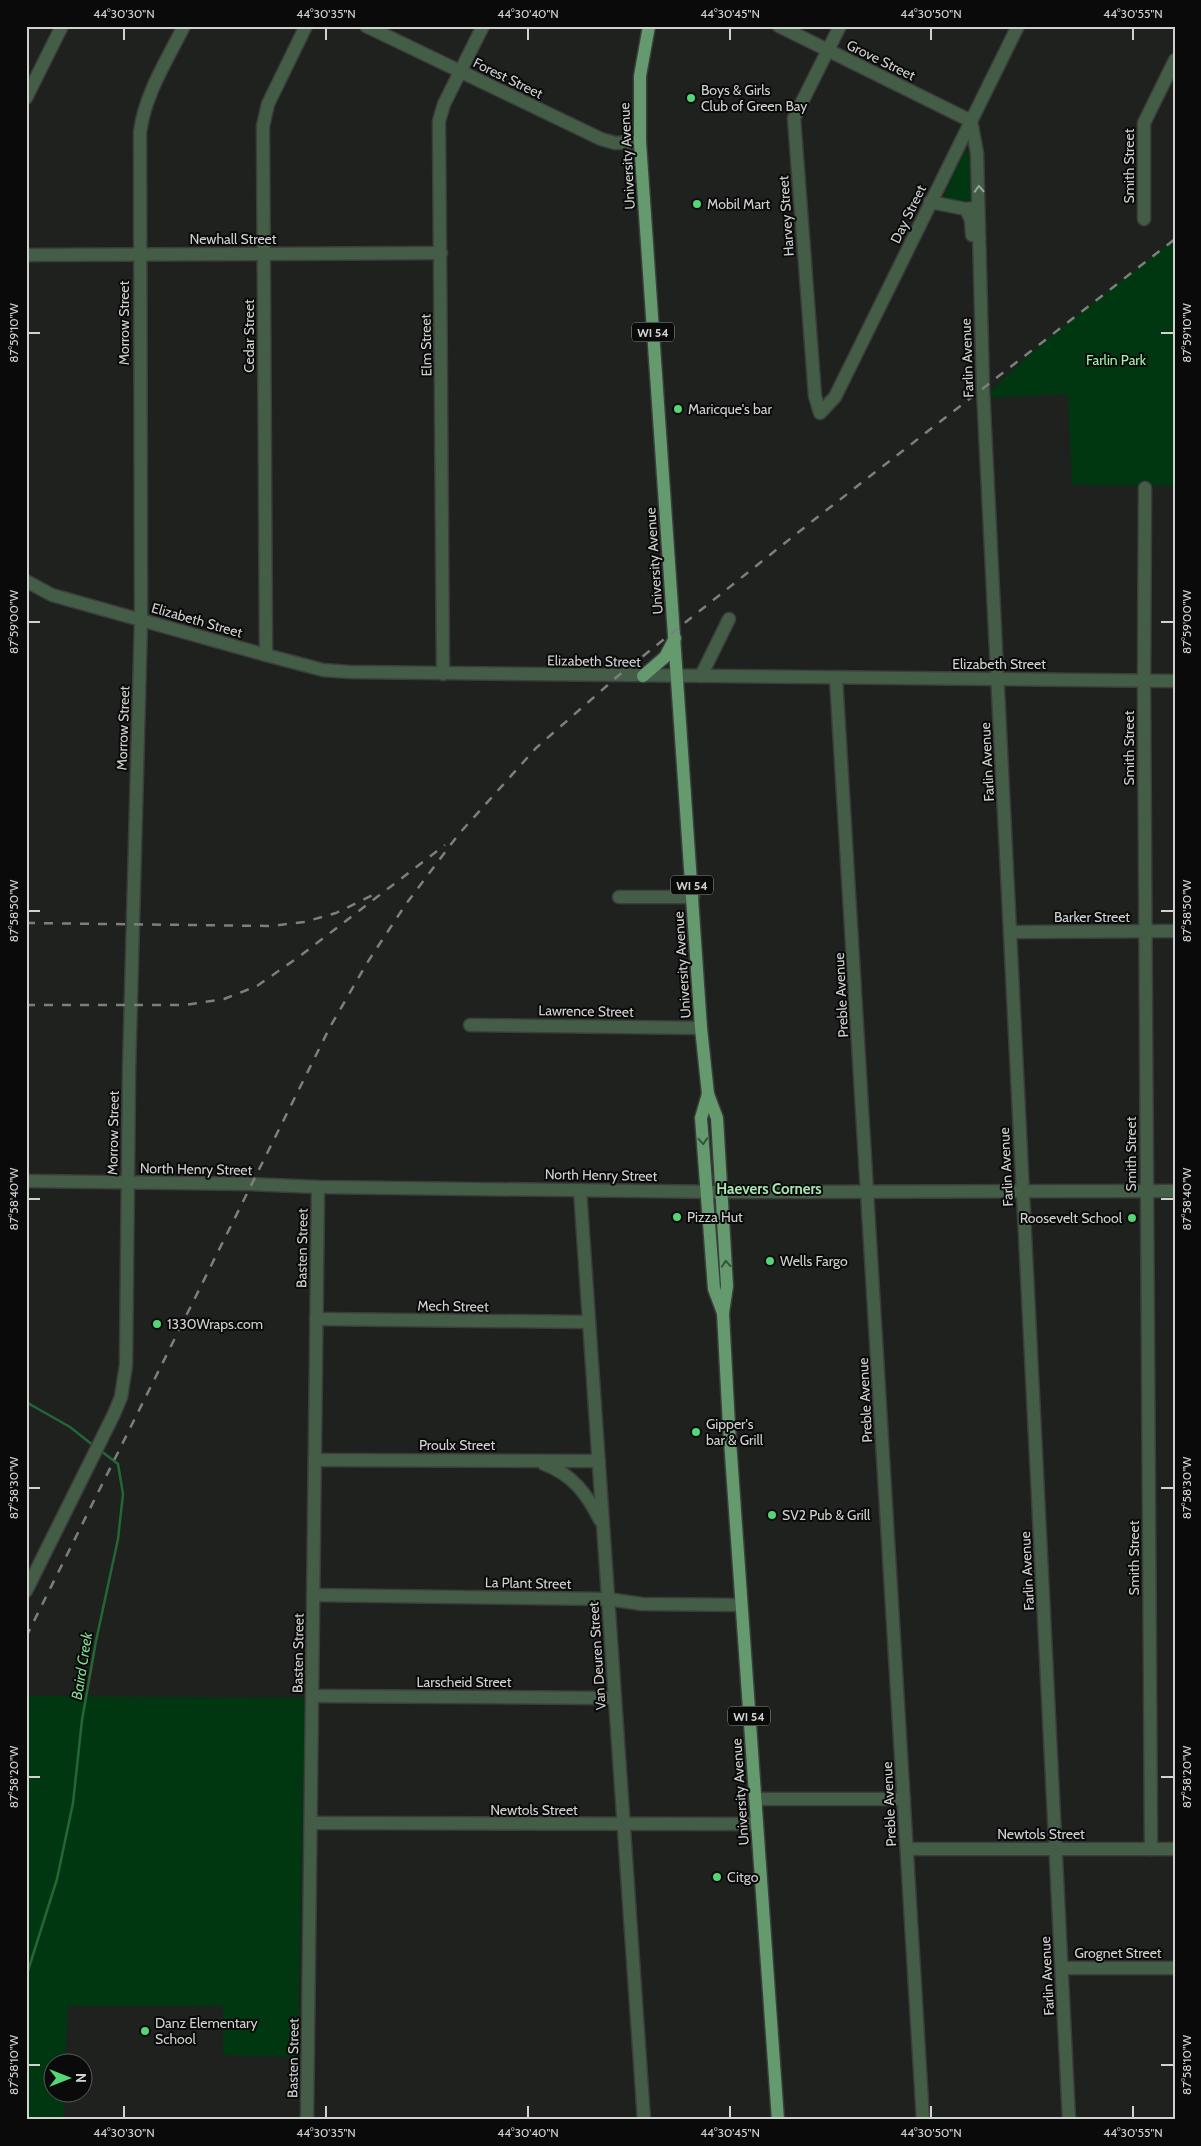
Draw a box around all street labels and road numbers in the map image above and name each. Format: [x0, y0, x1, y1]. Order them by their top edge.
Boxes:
street label: Grove Street [844, 36, 919, 84]
street label: Forest Street [470, 53, 546, 103]
street label: University Avenue [615, 102, 639, 210]
street label: Smith Street [1120, 128, 1138, 203]
street label: Harvey Street [774, 175, 798, 257]
street label: Day Street [886, 182, 930, 246]
street label: Newhall Street [189, 230, 277, 248]
street label: Morrow Street [115, 280, 133, 365]
street label: Cedar Street [240, 299, 258, 373]
street label: Elm Street [416, 313, 436, 376]
street label: Farlin Avenue [957, 318, 977, 398]
road number: WI 54 [632, 322, 674, 342]
street label: University Avenue [641, 507, 667, 615]
street label: Elizabeth Street [149, 598, 245, 642]
street label: Elizabeth Street [547, 651, 641, 671]
street label: Elizabeth Street [952, 655, 1046, 673]
street label: Morrow Street [113, 685, 133, 771]
street label: Smith Street [1120, 710, 1138, 785]
street label: Farlin Avenue [976, 722, 998, 802]
road number: WI 54 [671, 876, 713, 894]
street label: Barker Street [1054, 908, 1130, 926]
street label: University Avenue [669, 911, 695, 1019]
street label: Preble Avenue [830, 952, 852, 1038]
street label: Lawrence Street [538, 1001, 634, 1021]
street label: Morrow Street [103, 1090, 123, 1175]
street label: Smith Street [1122, 1116, 1140, 1191]
street label: Farlin Avenue [995, 1127, 1017, 1207]
street label: North Henry Street [140, 1159, 253, 1179]
street label: North Henry Street [545, 1165, 658, 1185]
street label: Basten Street [292, 1208, 312, 1288]
street label: Mech Street [417, 1296, 489, 1316]
street label: Preble Avenue [854, 1357, 876, 1443]
street label: Proulx Street [419, 1436, 495, 1454]
street label: Smith Street [1125, 1520, 1143, 1595]
street label: Farlin Avenue [1016, 1531, 1038, 1611]
street label: La Plant Street [485, 1573, 572, 1593]
street label: Van Deuren Street [584, 1601, 610, 1711]
street label: Basten Street [288, 1613, 308, 1693]
street label: Larscheid Street [417, 1673, 512, 1691]
road number: WI 54 [728, 1706, 770, 1725]
street label: University Avenue [727, 1738, 753, 1846]
street label: Preble Avenue [878, 1761, 900, 1847]
street label: Newtols Street [490, 1801, 578, 1819]
street label: Newtols Street [997, 1825, 1085, 1843]
street label: Farlin Avenue [1036, 1936, 1058, 2016]
street label: Grognet Street [1074, 1944, 1162, 1962]
street label: Basten Street [283, 2018, 303, 2098]

